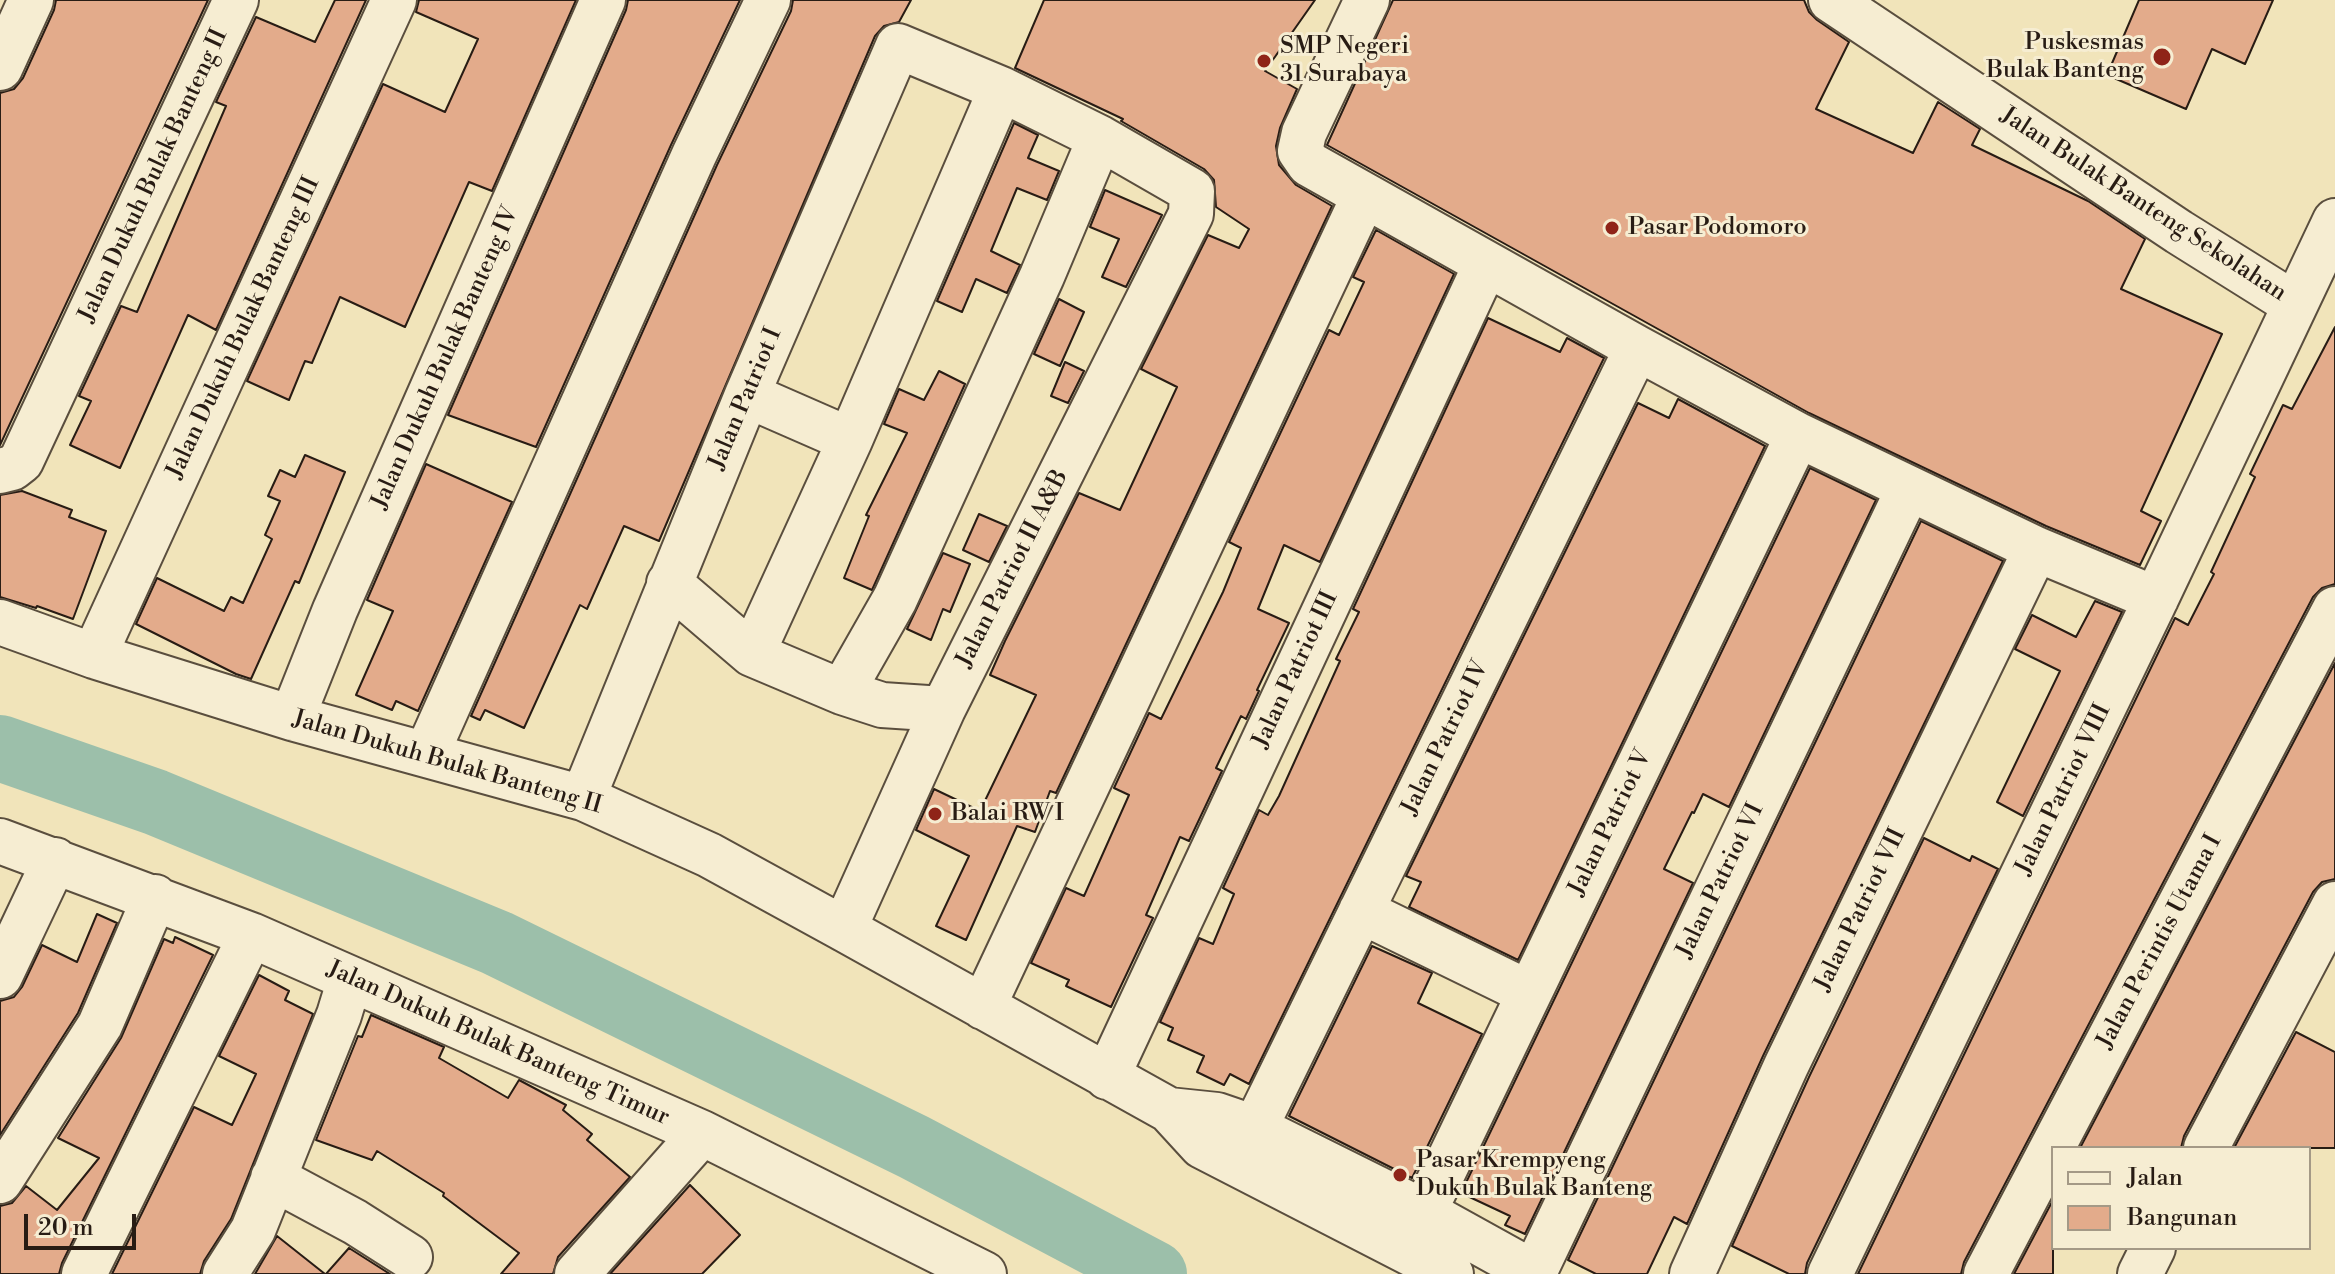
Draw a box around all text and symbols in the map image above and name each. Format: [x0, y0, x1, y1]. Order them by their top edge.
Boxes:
street label: Jalan Dukuh Bulak Banteng II [73, 25, 235, 327]
place label: Puskesmas Bulak Banteng [1986, 29, 2144, 85]
place label: SMP Negeri 31 Surabaya [1280, 33, 1409, 89]
marker: Puskesmas Bulak Banteng [2151, 46, 2173, 68]
marker: SMP Negeri 31 Surabaya [1255, 52, 1273, 70]
street label: Jalan Bulak Banteng Sekolahan [1995, 102, 2291, 308]
street label: Jalan Dukuh Bulak Banteng III [161, 173, 327, 483]
street label: Jalan Dukuh Bulak Banteng IV [366, 202, 526, 514]
place label: Pasar Podomoro [1628, 214, 1807, 242]
marker: Pasar Podomoro [1603, 219, 1621, 237]
street label: Jalan Patriot I [703, 324, 789, 474]
street label: Jalan Patriot II A&B [951, 465, 1075, 673]
street label: Jalan Patriot III [1247, 587, 1345, 753]
street label: Jalan Patriot IV [1396, 656, 1496, 820]
street label: Jalan Patriot VIII [2010, 700, 2118, 880]
street label: Jalan Dukuh Bulak Banteng II [289, 705, 605, 821]
street label: Jalan Patriot V [1563, 745, 1659, 901]
street label: Jalan Patriot VI [1671, 799, 1771, 963]
place label: Balai RW I [951, 800, 1064, 828]
marker: Balai RW I [926, 805, 944, 823]
street label: Jalan Patriot VII [1809, 824, 1913, 996]
street label: Jalan Perintis Utama I [2091, 830, 2229, 1054]
street label: Jalan Dukuh Bulak Banteng Timur [322, 955, 674, 1133]
legend [2051, 1146, 2311, 1250]
place label: Pasar Krempyeng Dukuh Bulak Banteng [1416, 1147, 1652, 1203]
text: Jalan [2127, 1163, 2183, 1193]
marker: Pasar Krempyeng Dukuh Bulak Banteng [1391, 1166, 1409, 1184]
scale bar [28, 1198, 140, 1248]
text: Bangunan [2127, 1203, 2237, 1233]
text: 20 m [38, 1213, 94, 1243]

